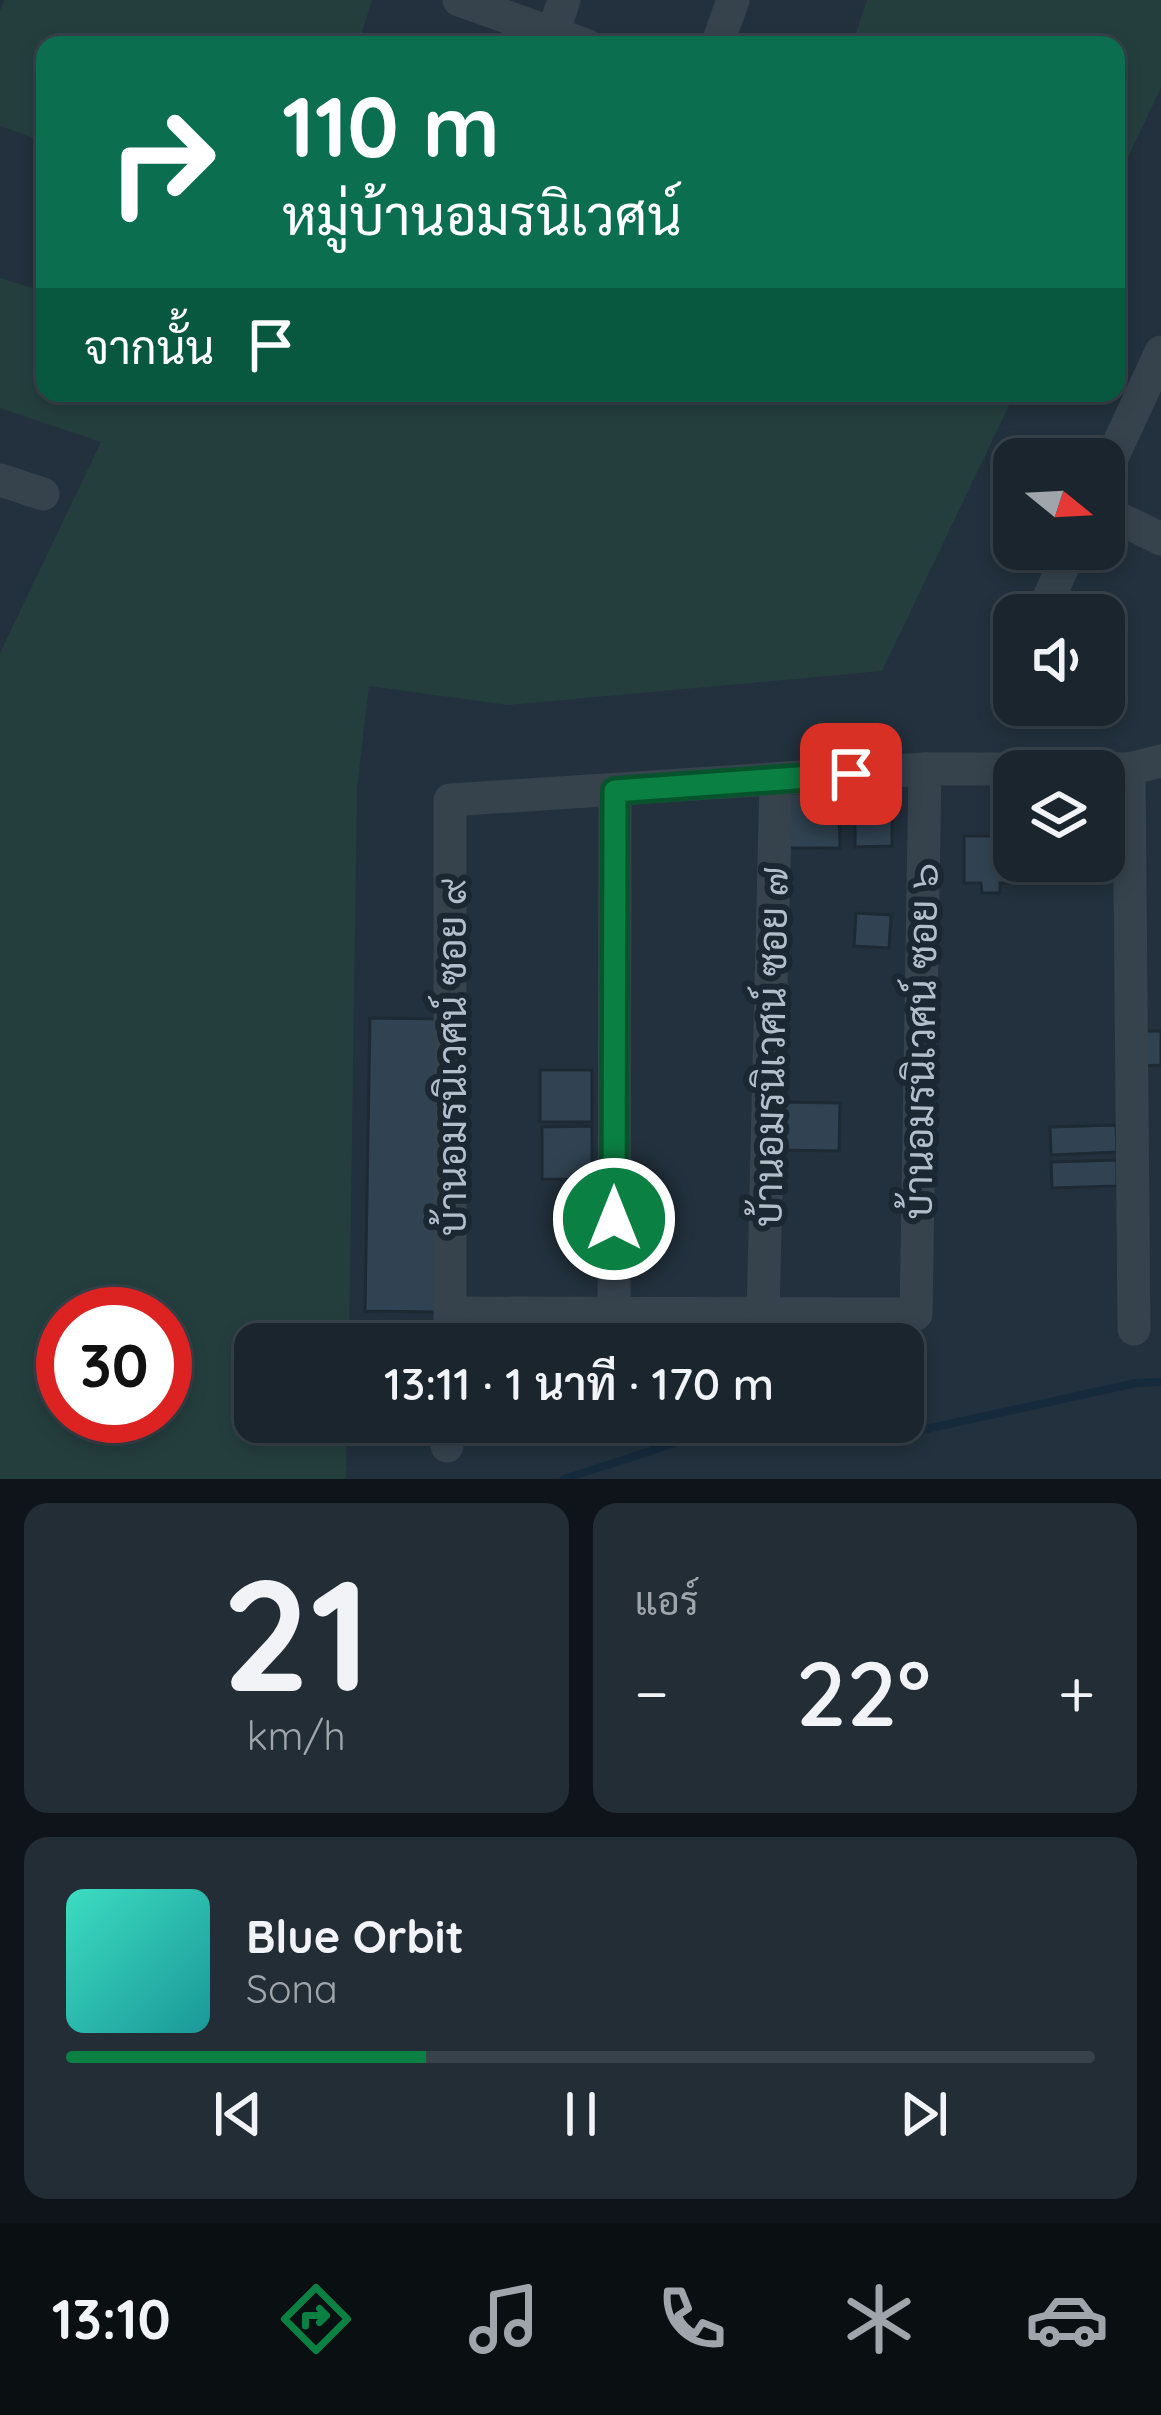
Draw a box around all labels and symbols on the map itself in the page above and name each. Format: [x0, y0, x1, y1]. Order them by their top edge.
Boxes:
north arrow [993, 438, 1125, 570]
pin [800, 723, 902, 825]
street label: บ้านอมรนิเวศน์ ซอย ๖ [892, 862, 948, 1220]
street label: บ้านอมรนิเวศน์ ซอย ๗ [742, 867, 798, 1227]
street label: บ้านอมรนิเวศน์ ซอย ๙ [427, 878, 476, 1236]
position arrow [551, 1156, 677, 1282]
speed limit sign: 30 [36, 1287, 192, 1443]

